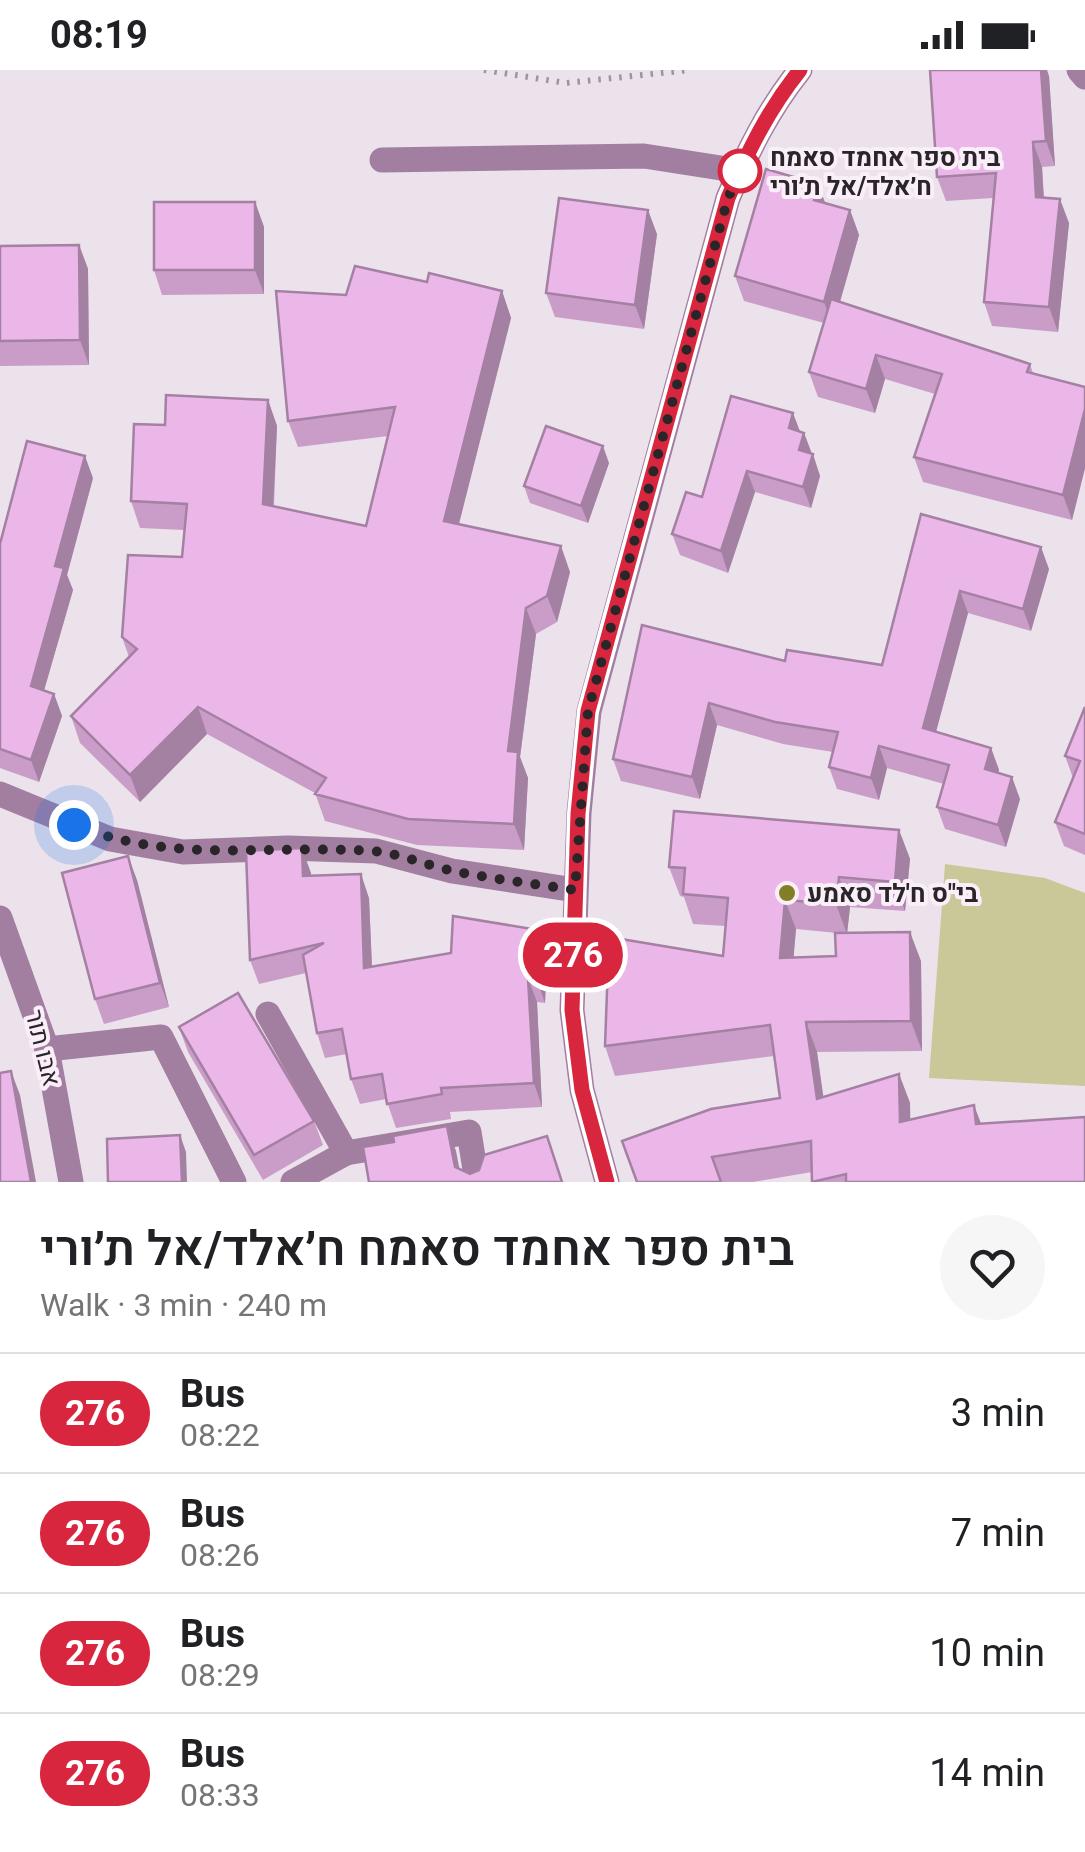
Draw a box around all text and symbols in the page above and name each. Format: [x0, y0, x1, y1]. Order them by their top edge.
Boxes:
text: 08:19 [50, 13, 148, 57]
place label: בית ספר אחמד סאמח ח׳אלד/אל ת׳ורי [770, 143, 1001, 201]
marker: בית ספר אחמד סאמח ח׳אלד/אל ת׳ורי [719, 150, 761, 192]
your location [49, 800, 99, 850]
place label: בי"ס ח'לד סאמע [807, 879, 978, 908]
marker: בי"ס ח'לד סאמע [776, 882, 798, 904]
line badge: 276 [516, 922, 630, 988]
text: 276 [543, 935, 603, 976]
street label: אבו תור [19, 1007, 67, 1089]
button: heart [940, 1215, 1045, 1320]
text: בית ספר אחמד סאמח ח׳אלד/אל ת׳ורי [40, 1220, 794, 1277]
text: Walk · 3 min · 240 m [40, 1286, 327, 1324]
text: Bus [180, 1372, 245, 1416]
text: 3 min [951, 1391, 1045, 1435]
text: 276 [65, 1393, 125, 1434]
text: 08:22 [180, 1416, 260, 1454]
text: Bus [180, 1492, 245, 1536]
text: 7 min [951, 1511, 1045, 1555]
text: 276 [65, 1513, 125, 1554]
text: 08:26 [180, 1536, 260, 1574]
text: Bus [180, 1612, 245, 1656]
text: 10 min [929, 1631, 1045, 1675]
text: 276 [65, 1633, 125, 1674]
text: 08:29 [180, 1656, 260, 1694]
text: Bus [180, 1732, 245, 1776]
text: 14 min [929, 1751, 1045, 1795]
text: 276 [65, 1753, 125, 1794]
text: 08:33 [180, 1776, 260, 1814]

